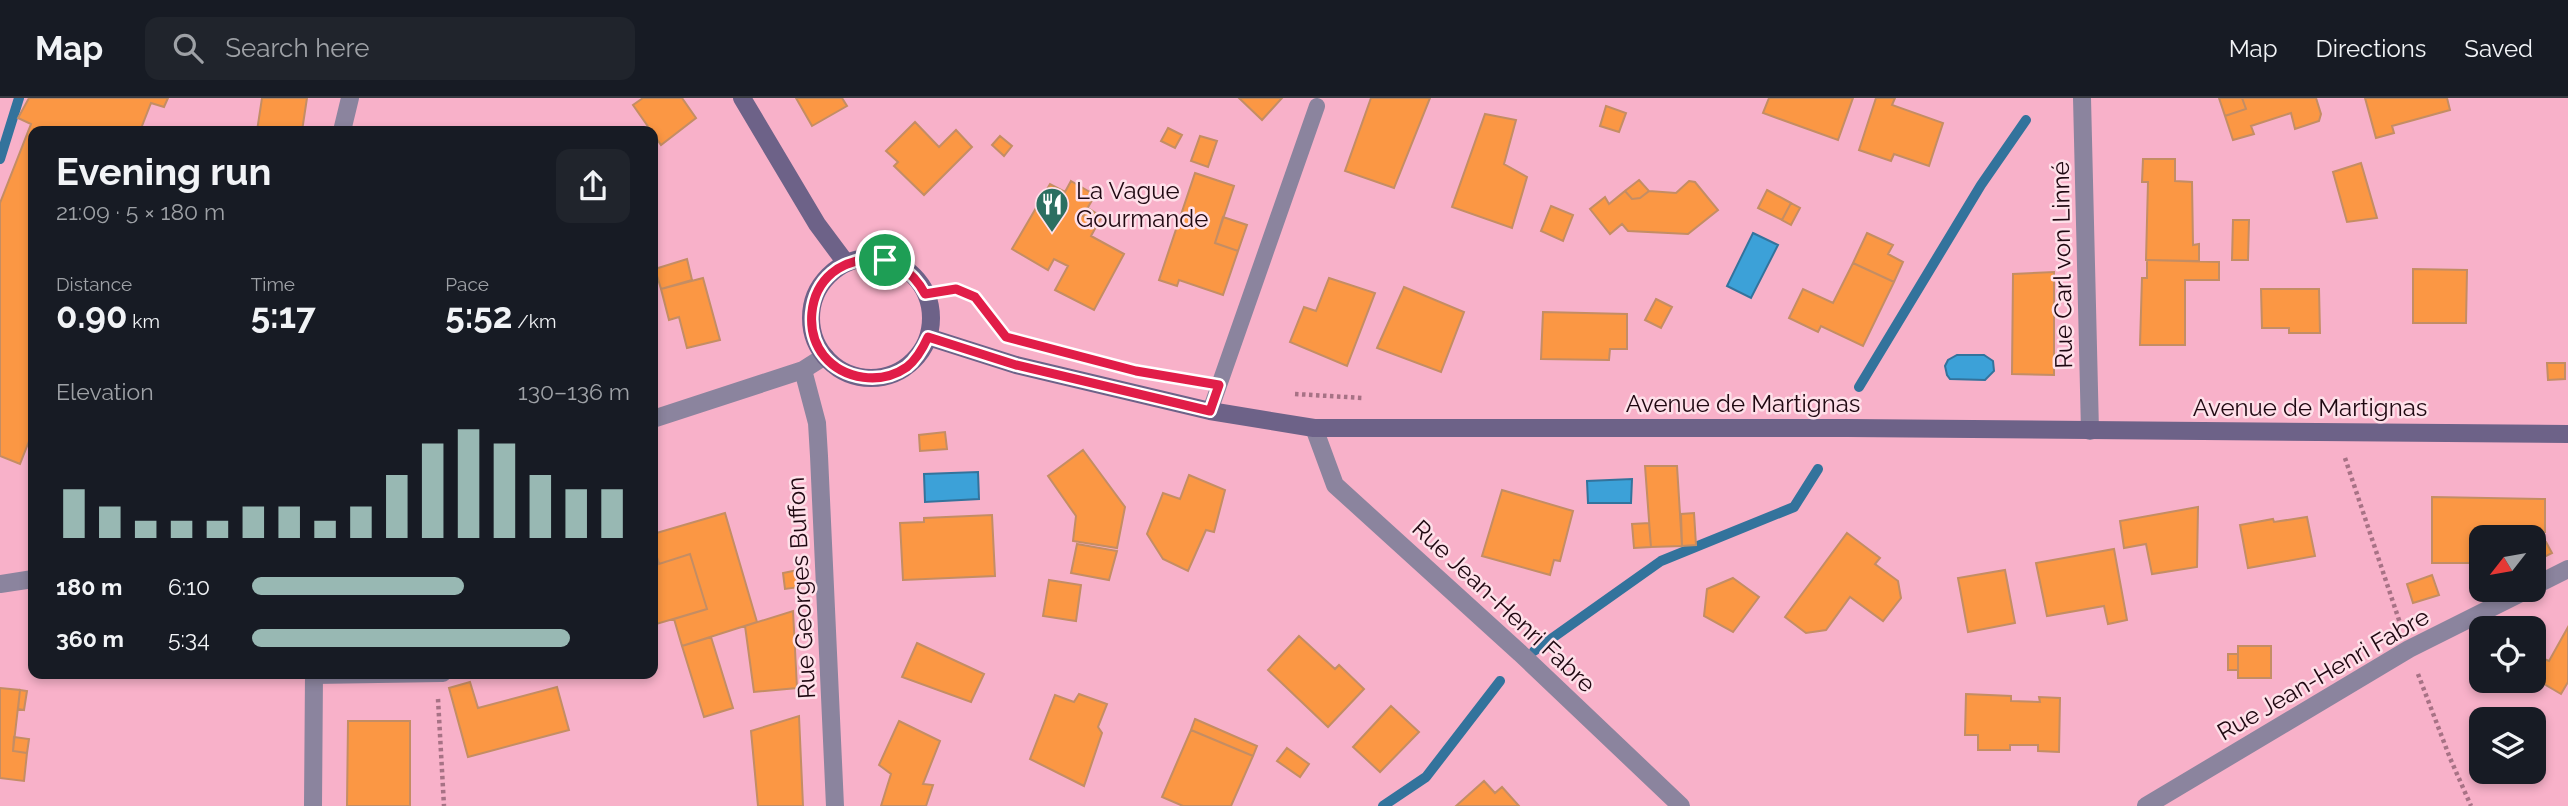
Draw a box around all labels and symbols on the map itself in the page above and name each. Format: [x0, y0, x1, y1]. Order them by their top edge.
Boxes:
street label: Rue Carl von Linné [2046, 161, 2078, 369]
place label: La Vague Gourmande [1076, 176, 1208, 233]
restaurant icon: La Vague Gourmande [1033, 185, 1071, 234]
pin [855, 230, 915, 290]
street label: Avenue de Martignas [1626, 389, 1860, 418]
street label: Avenue de Martignas [2193, 393, 2427, 422]
street label: Rue Georges Buffon [781, 476, 821, 700]
street label: Rue Jean-Henri Fabre [1406, 514, 1602, 698]
north arrow [2469, 525, 2546, 602]
street label: Rue Jean-Henri Fabre [2212, 601, 2434, 747]

